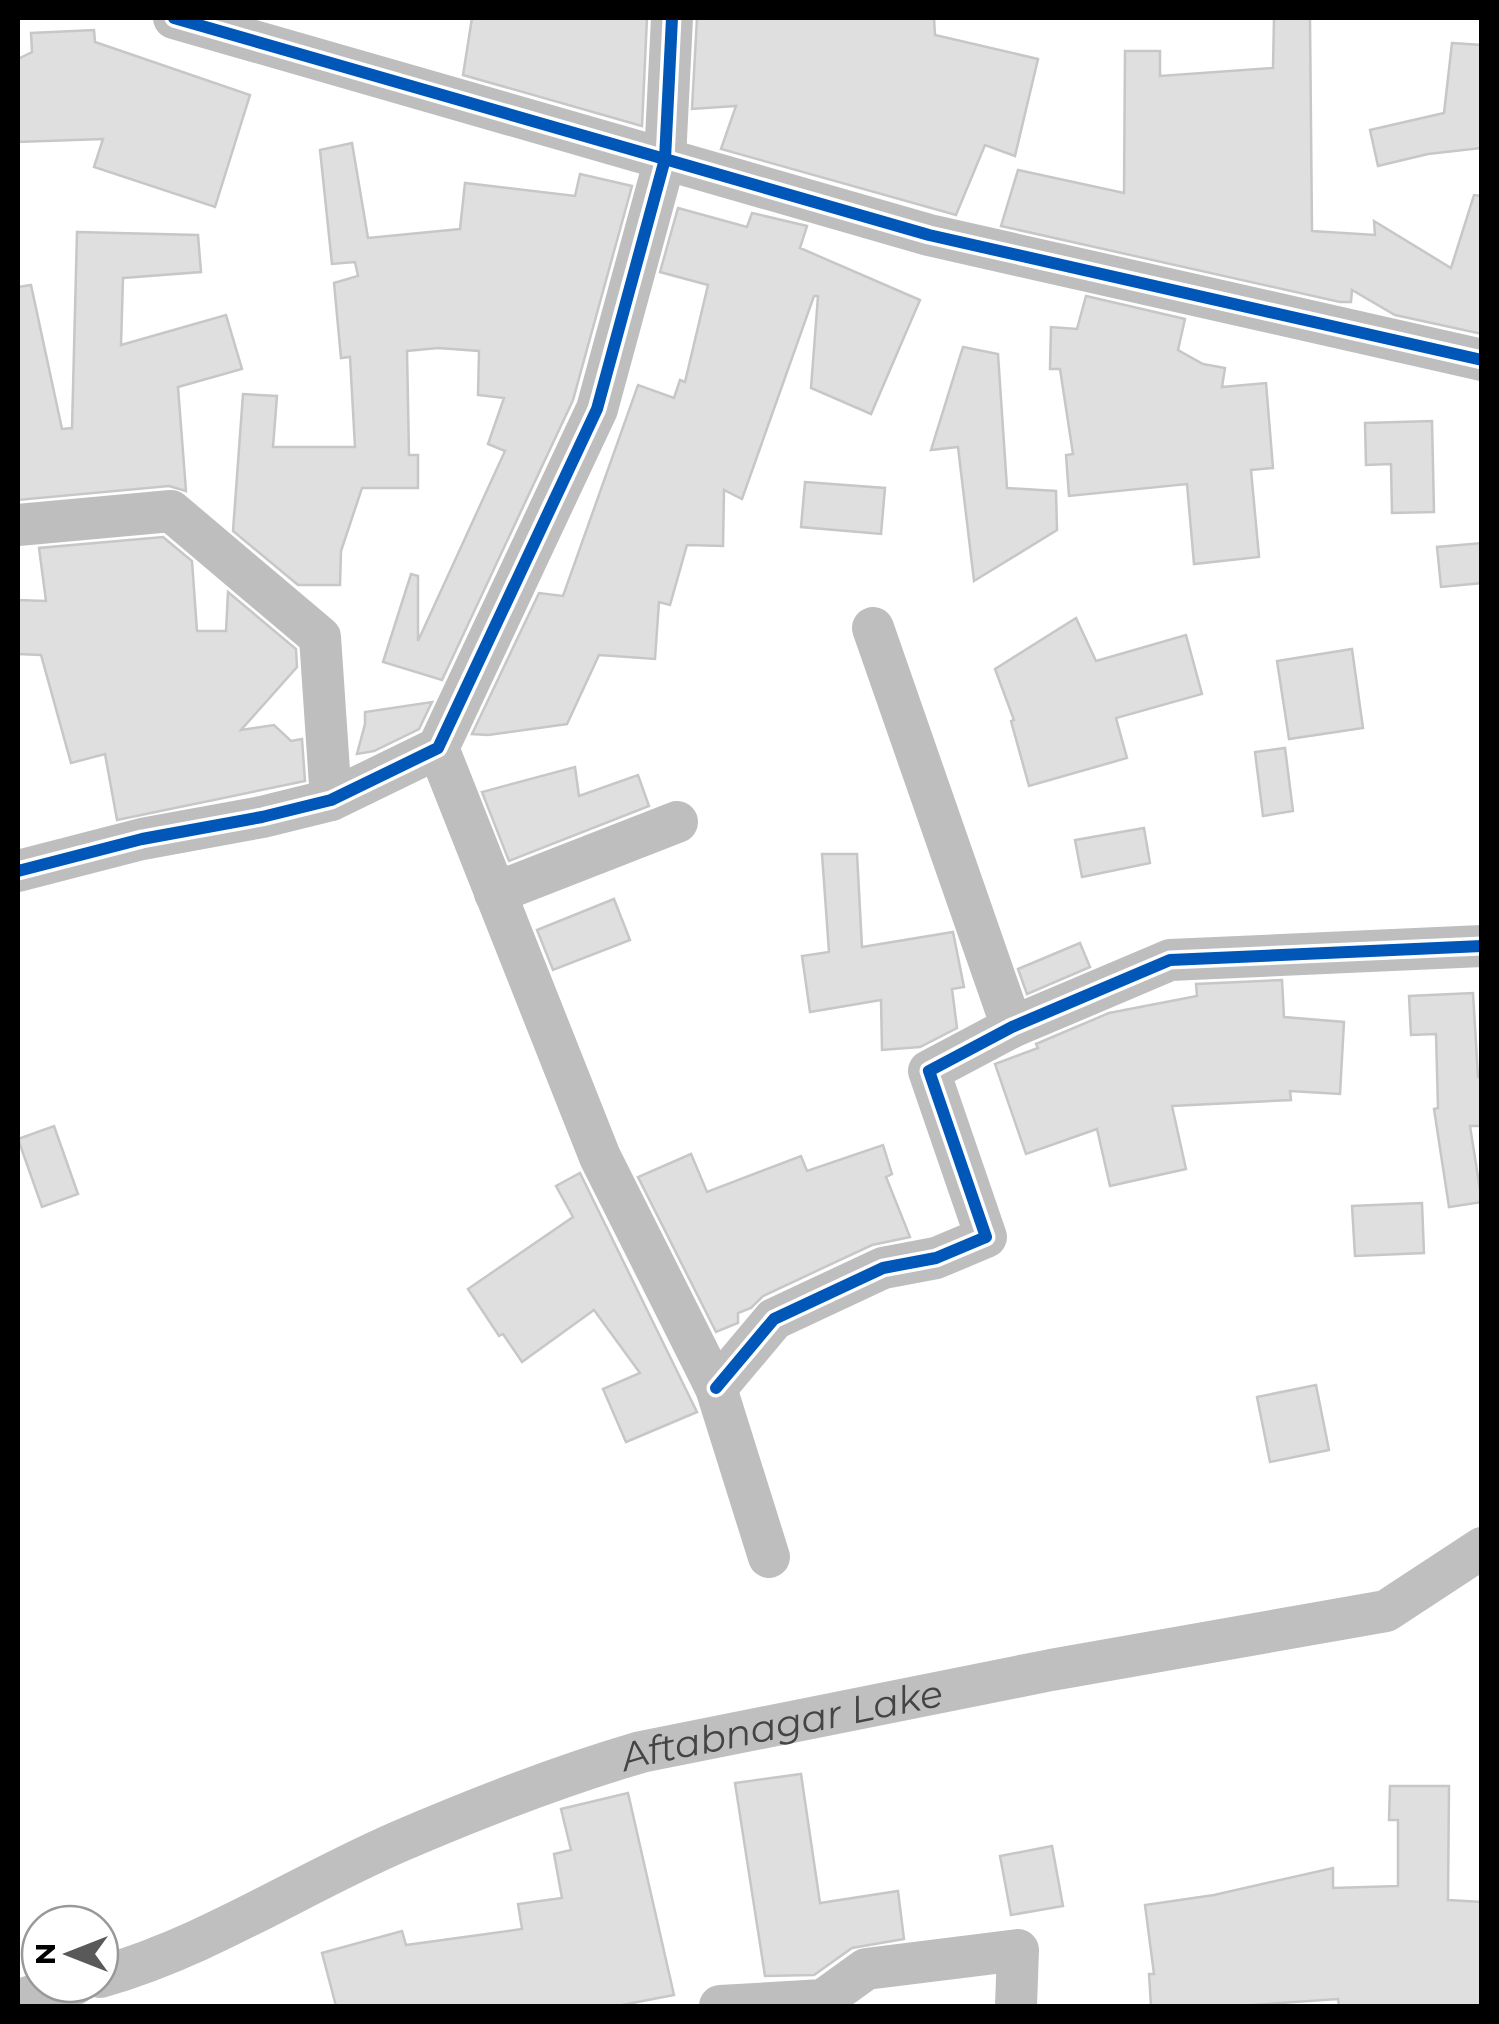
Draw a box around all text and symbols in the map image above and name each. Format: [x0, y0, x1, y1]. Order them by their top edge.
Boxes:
water label: Aftabnagar Lake [613, 1669, 947, 1781]
north arrow [20, 1904, 120, 2004]
text: N [28, 1943, 62, 1965]

